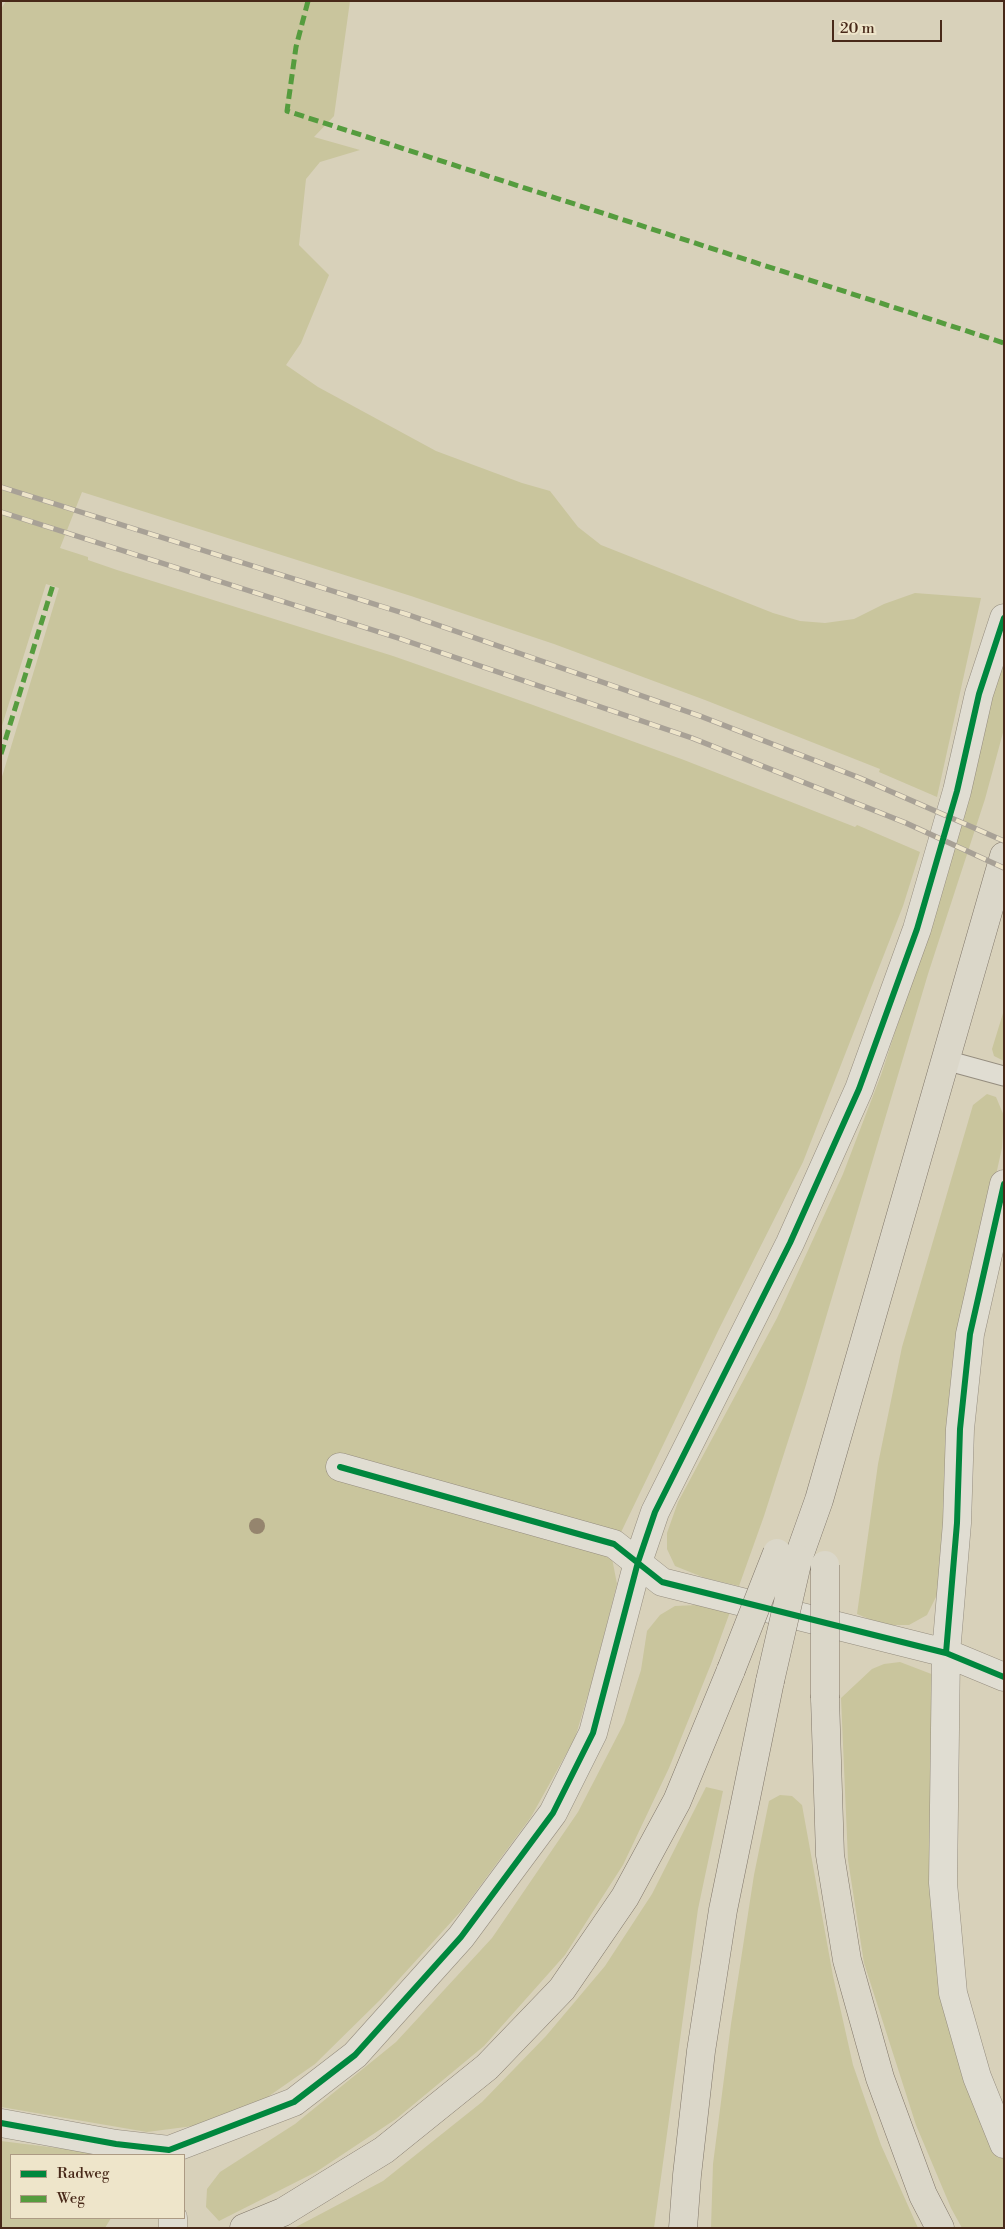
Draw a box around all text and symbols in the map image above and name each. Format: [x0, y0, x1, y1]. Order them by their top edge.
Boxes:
scale bar [835, 10, 945, 42]
text: 20 m [840, 19, 875, 38]
legend [10, 2154, 185, 2219]
text: Radweg [57, 2164, 110, 2183]
text: Weg [57, 2189, 85, 2208]

